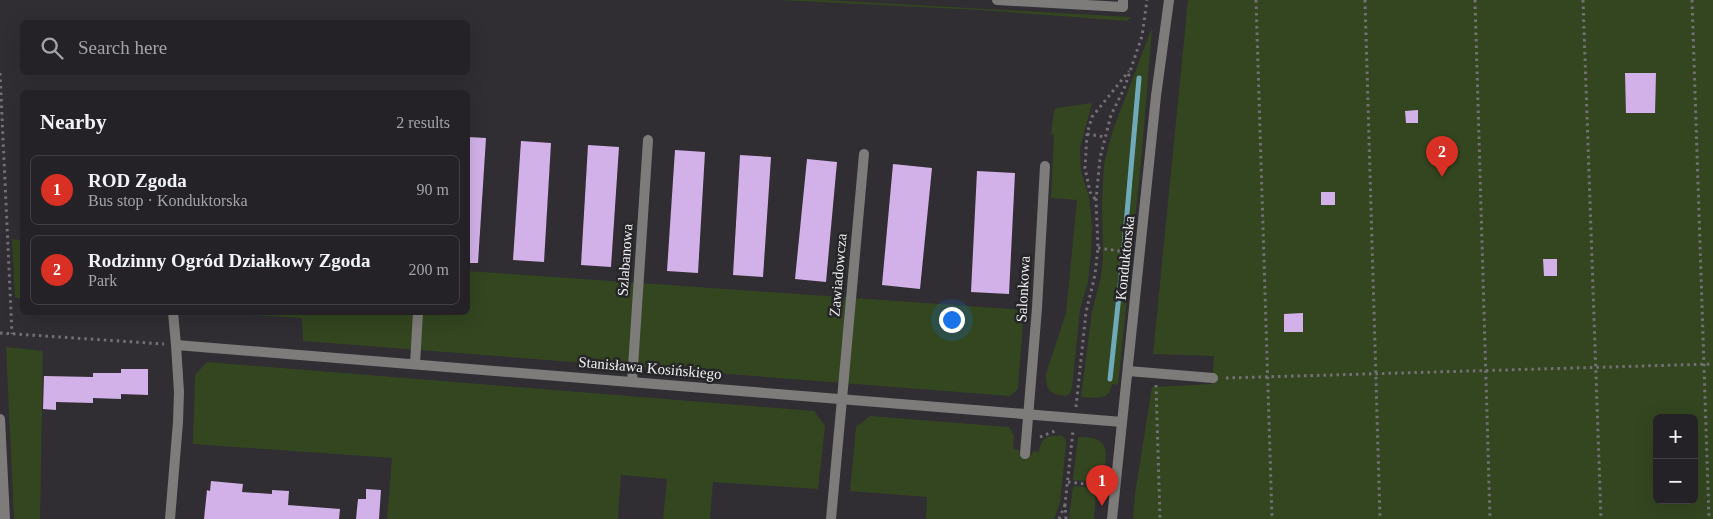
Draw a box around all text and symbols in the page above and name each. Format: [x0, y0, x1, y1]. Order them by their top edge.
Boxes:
search box [20, 20, 470, 75]
icon: search [38, 34, 66, 62]
text: Search here [78, 37, 167, 58]
text: Nearby [40, 110, 107, 134]
text: 2 results [396, 114, 450, 131]
pin: 2 [1426, 136, 1458, 177]
text: ROD Zgoda [88, 170, 187, 191]
text: 1 [53, 181, 61, 198]
text: 90 m [417, 181, 449, 198]
text: Bus stop · Konduktorska [88, 192, 248, 209]
street label: Konduktorska [1113, 215, 1137, 301]
street label: Szlabanowa [614, 223, 636, 297]
street label: Zawiadowcza [826, 232, 850, 317]
text: Rodzinny Ogród Działkowy Zgoda [88, 250, 370, 271]
street label: Salonkowa [1013, 255, 1033, 323]
text: 2 [53, 261, 61, 278]
text: 200 m [409, 261, 449, 278]
text: Park [88, 272, 117, 289]
your location [939, 307, 965, 333]
street label: Stanisława Kosińskiego [578, 354, 722, 382]
map controls [1653, 414, 1698, 504]
button: + [1653, 414, 1698, 459]
button: − [1653, 459, 1698, 504]
pin: 1 [1086, 465, 1118, 506]

